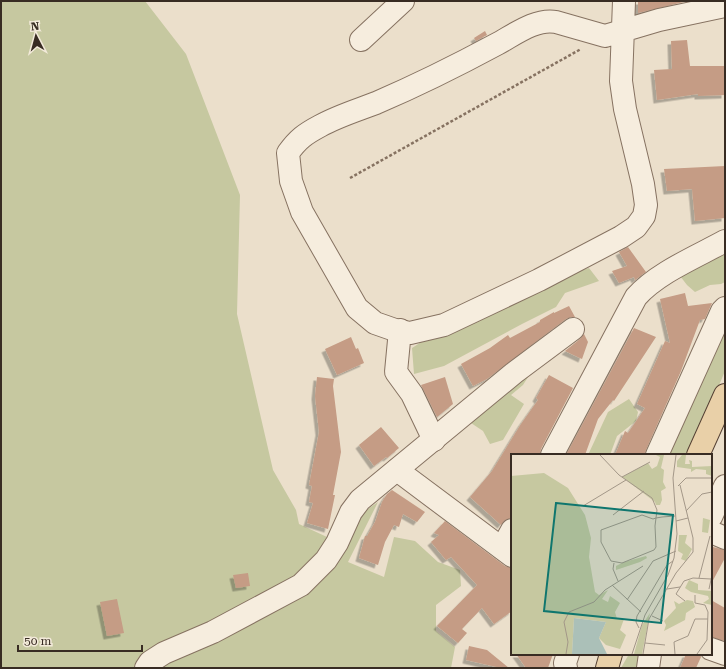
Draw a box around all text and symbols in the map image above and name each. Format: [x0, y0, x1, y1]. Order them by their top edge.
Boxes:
north arrow [16, 16, 56, 56]
text: N [30, 20, 40, 33]
inset map [511, 454, 712, 655]
scale bar [18, 627, 142, 653]
text: 50 m [24, 634, 51, 648]

